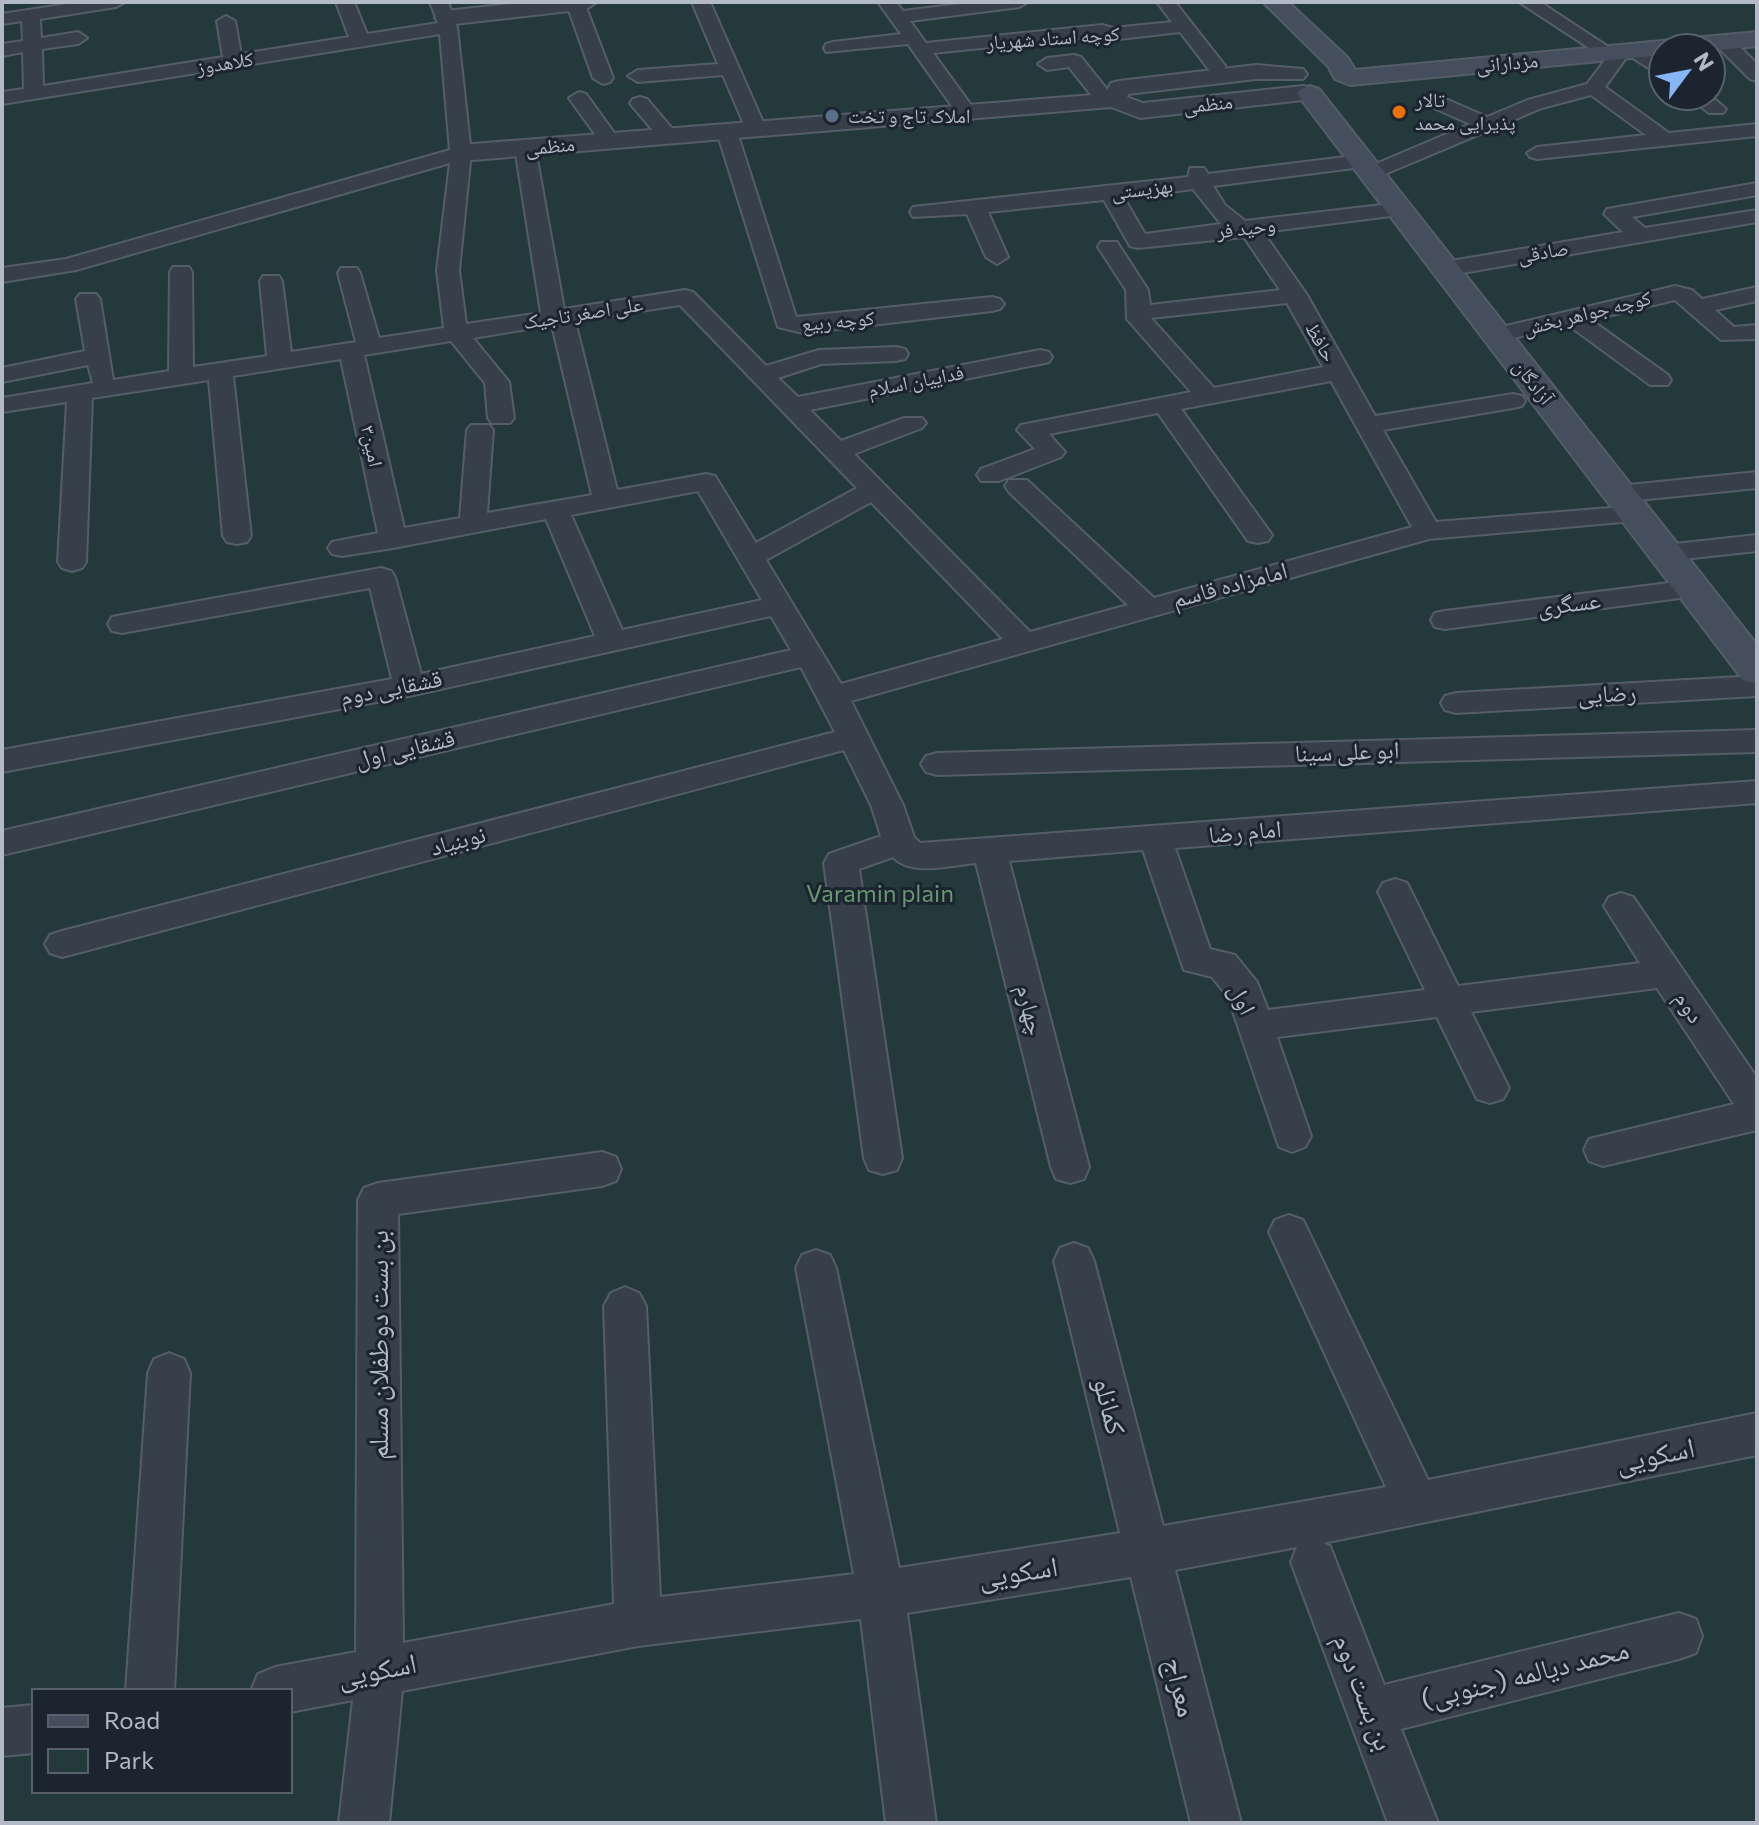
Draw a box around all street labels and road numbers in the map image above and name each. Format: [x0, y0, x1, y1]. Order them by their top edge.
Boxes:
street label: کوچه استاد شهریار [984, 20, 1121, 55]
street label: کلاهدوز [194, 46, 255, 78]
street label: مزدارانی [1475, 47, 1539, 78]
street label: منظمی [1182, 88, 1234, 119]
street label: منظمی [524, 131, 576, 160]
street label: بهزیستی [1110, 172, 1174, 205]
street label: وحید فر [1214, 211, 1277, 243]
street label: صادقی [1516, 235, 1570, 268]
street label: کوچه جواهر بخش [1520, 285, 1654, 341]
street label: علی اصغر تاجیک [521, 291, 644, 334]
street label: کوچه ربیع [800, 305, 876, 337]
street label: حافظ [1301, 317, 1343, 366]
street label: آزادگان [1508, 354, 1559, 410]
street label: فداییان اسلام [866, 359, 966, 404]
street label: امین۳ [356, 423, 389, 469]
street label: امامزاده قاسم [1169, 554, 1291, 616]
street label: عسگری [1535, 584, 1602, 622]
street label: قشقایی دوم [337, 662, 445, 714]
street label: رضایی [1577, 676, 1637, 710]
street label: قشقایی اول [352, 722, 458, 774]
street label: ابو علی سینا [1294, 734, 1400, 768]
street label: امام رضا [1207, 813, 1283, 851]
street label: نوبنیاد [427, 818, 489, 862]
street label: اول [1223, 978, 1263, 1019]
street label: چهارم [1008, 981, 1052, 1039]
street label: دوم [1667, 984, 1711, 1030]
street label: بن بست دوطفلان مسلم [360, 1230, 397, 1460]
street label: کمانلو [1087, 1374, 1135, 1438]
street label: اسکویی [1612, 1429, 1698, 1481]
street label: اسکویی [976, 1548, 1060, 1596]
street label: بن بست دوم [1324, 1628, 1403, 1756]
street label: محمد دیالمه (جنوبی) [1417, 1631, 1633, 1717]
street label: اسکویی [334, 1645, 420, 1695]
street label: معراج [1156, 1653, 1206, 1721]

